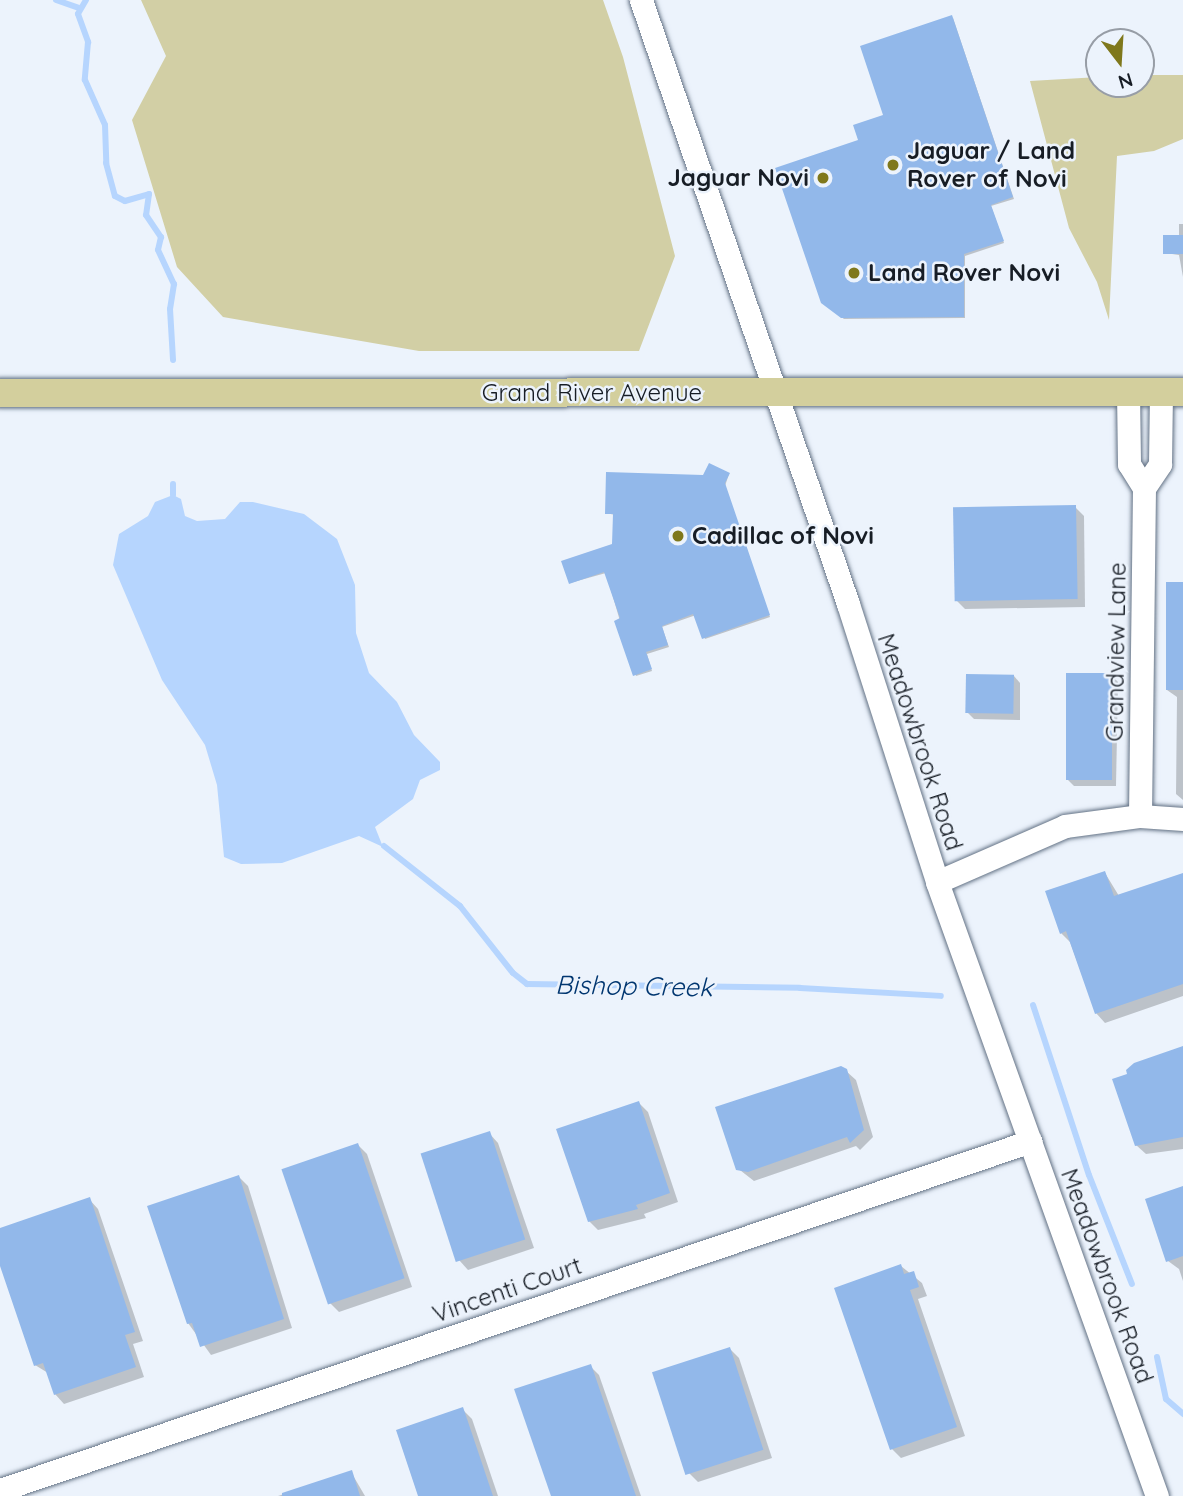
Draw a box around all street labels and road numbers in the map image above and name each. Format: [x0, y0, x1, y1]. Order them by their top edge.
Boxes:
street label: Grand River Avenue [482, 379, 702, 407]
street label: Grandview Lane [1100, 562, 1132, 742]
street label: Meadowbrook Road [871, 630, 969, 854]
street label: Meadowbrook Road [1055, 1165, 1159, 1387]
street label: Vincenti Court [429, 1251, 585, 1329]

